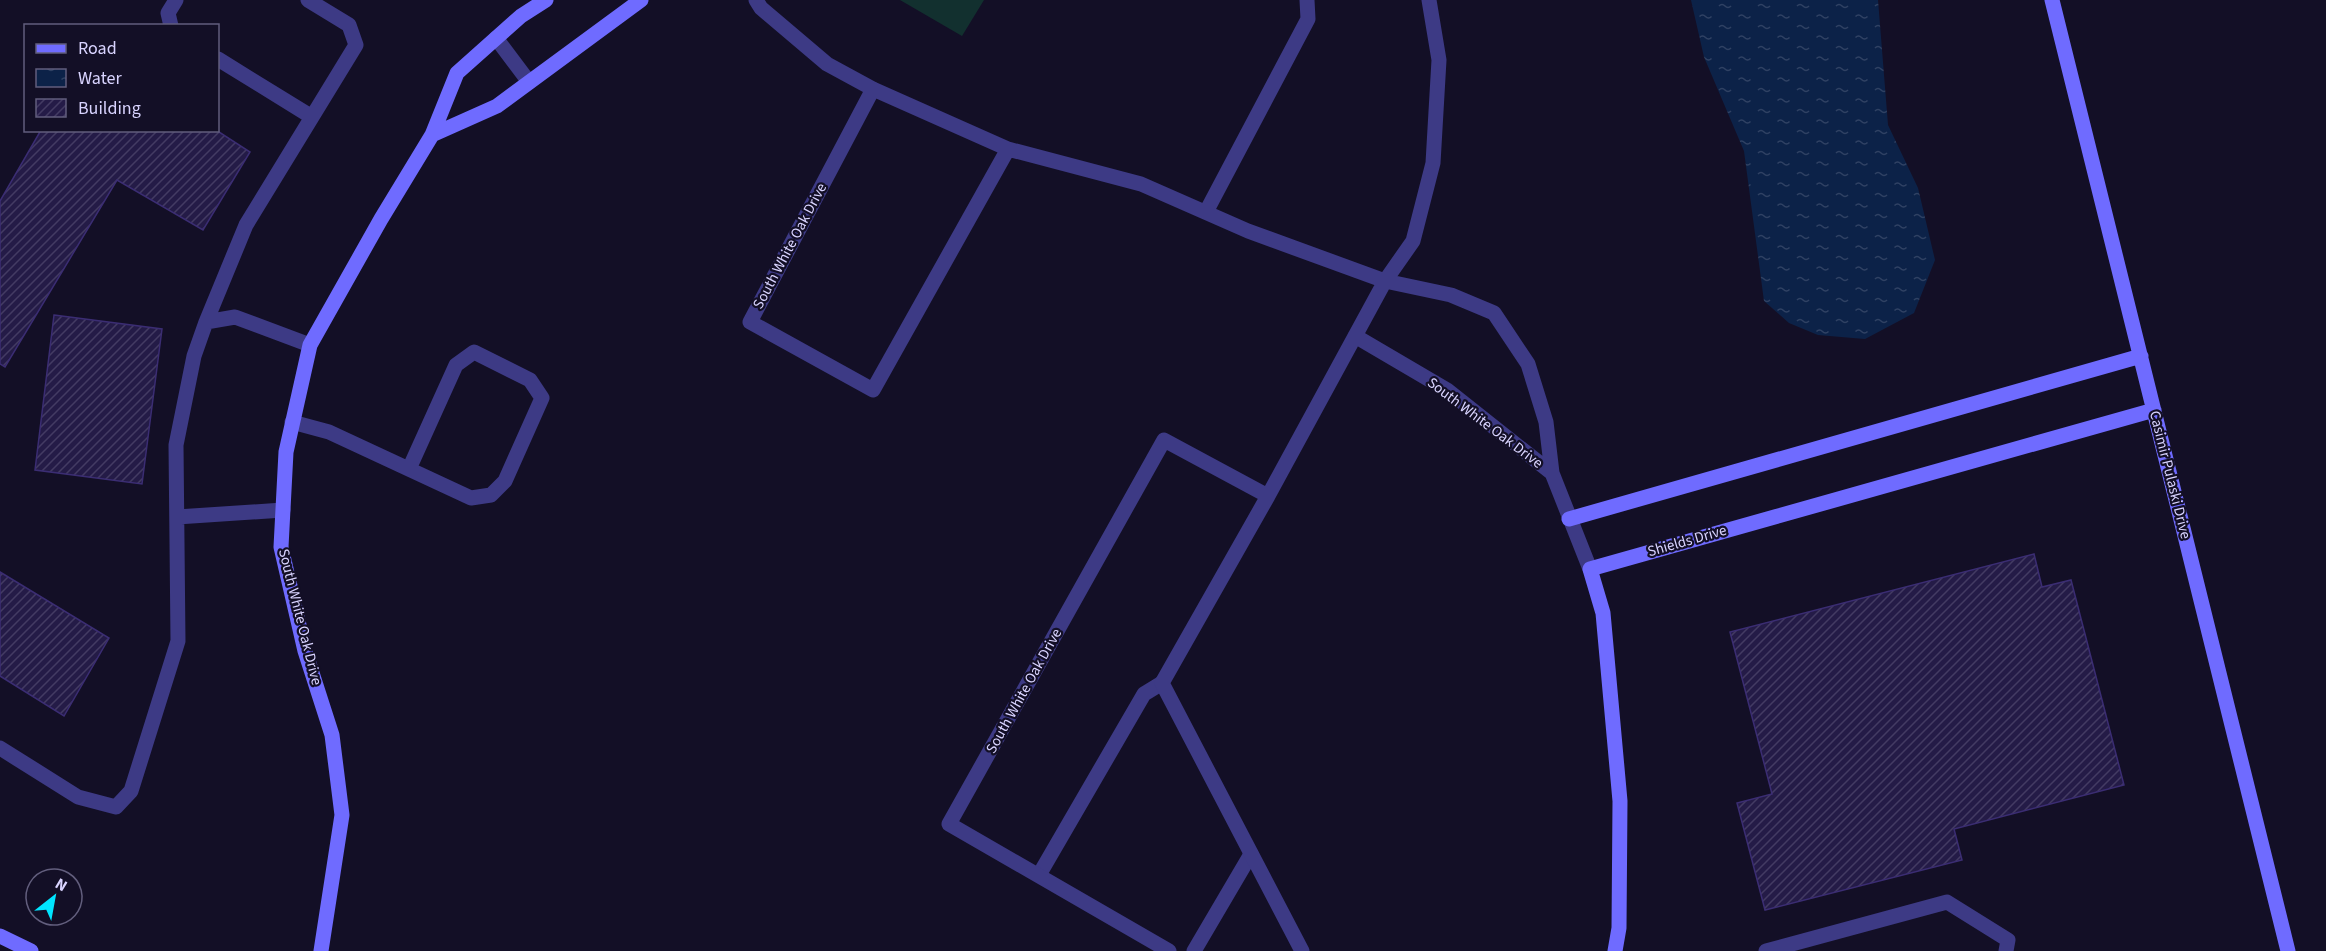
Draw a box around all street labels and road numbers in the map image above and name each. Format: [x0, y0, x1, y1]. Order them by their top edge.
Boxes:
street label: South White Oak Drive [748, 179, 832, 313]
street label: South White Oak Drive [1423, 373, 1547, 473]
street label: Casimir Pulaski Drive [2144, 409, 2196, 541]
street label: Shields Drive [1645, 520, 1729, 562]
street label: South White Oak Drive [273, 547, 327, 687]
street label: South White Oak Drive [981, 625, 1067, 757]

